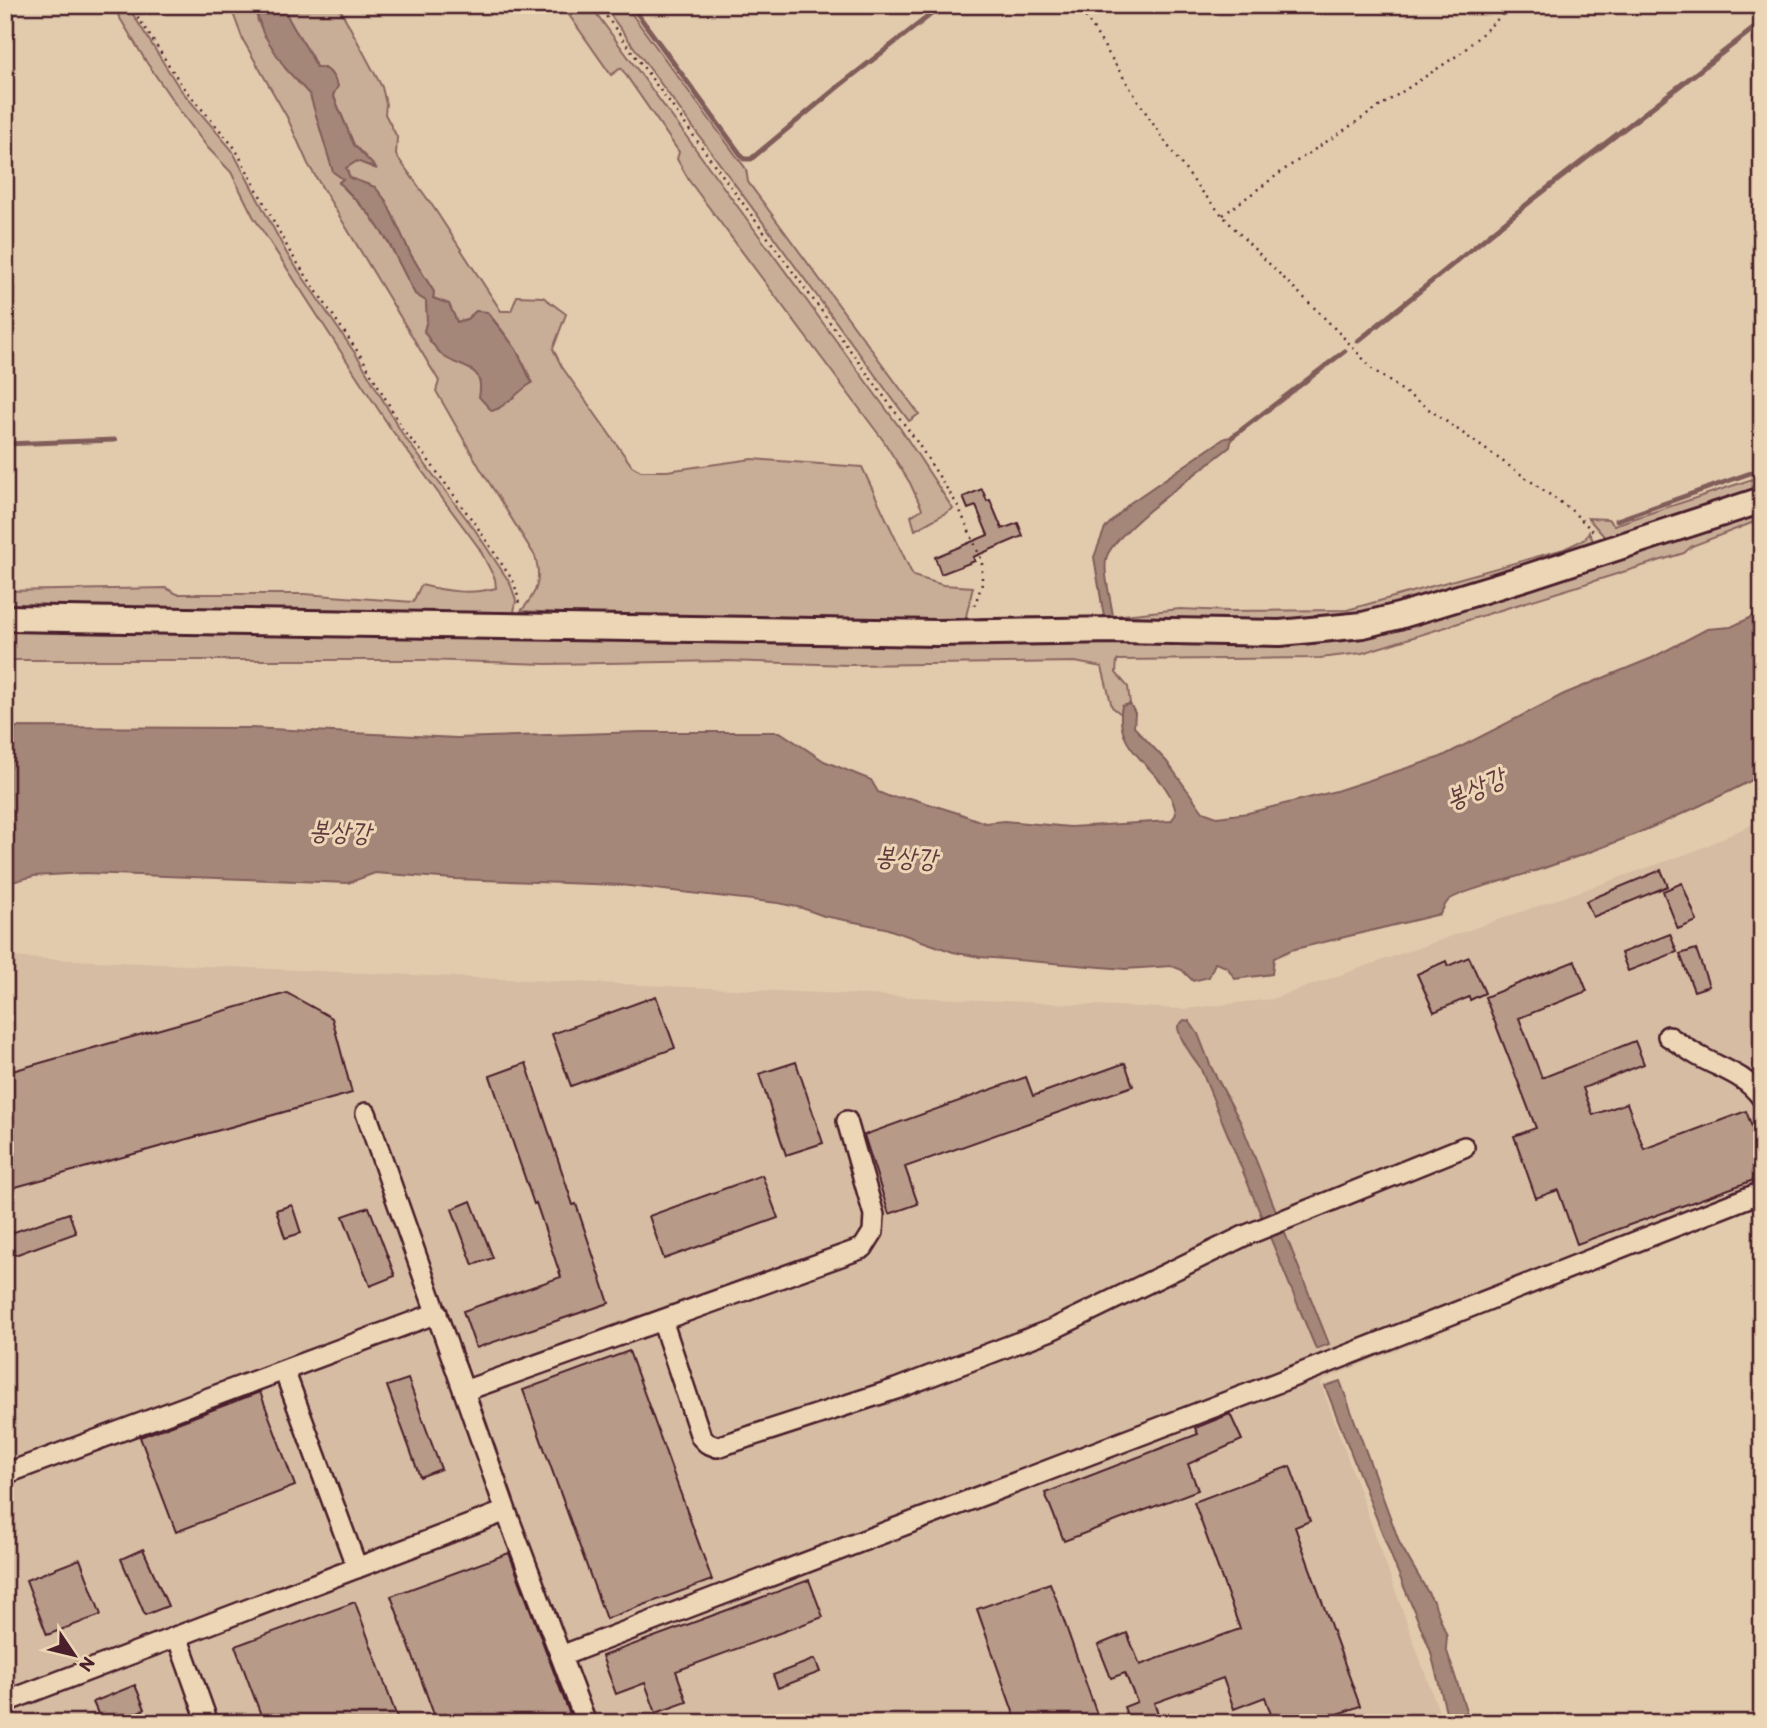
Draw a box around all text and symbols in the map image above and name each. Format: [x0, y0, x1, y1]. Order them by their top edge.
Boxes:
water label: 봉상강 [1440, 759, 1513, 815]
water label: 봉상강 [308, 813, 375, 849]
water label: 봉상강 [874, 839, 941, 875]
north arrow [38, 1620, 108, 1690]
text: N [74, 1653, 101, 1676]

